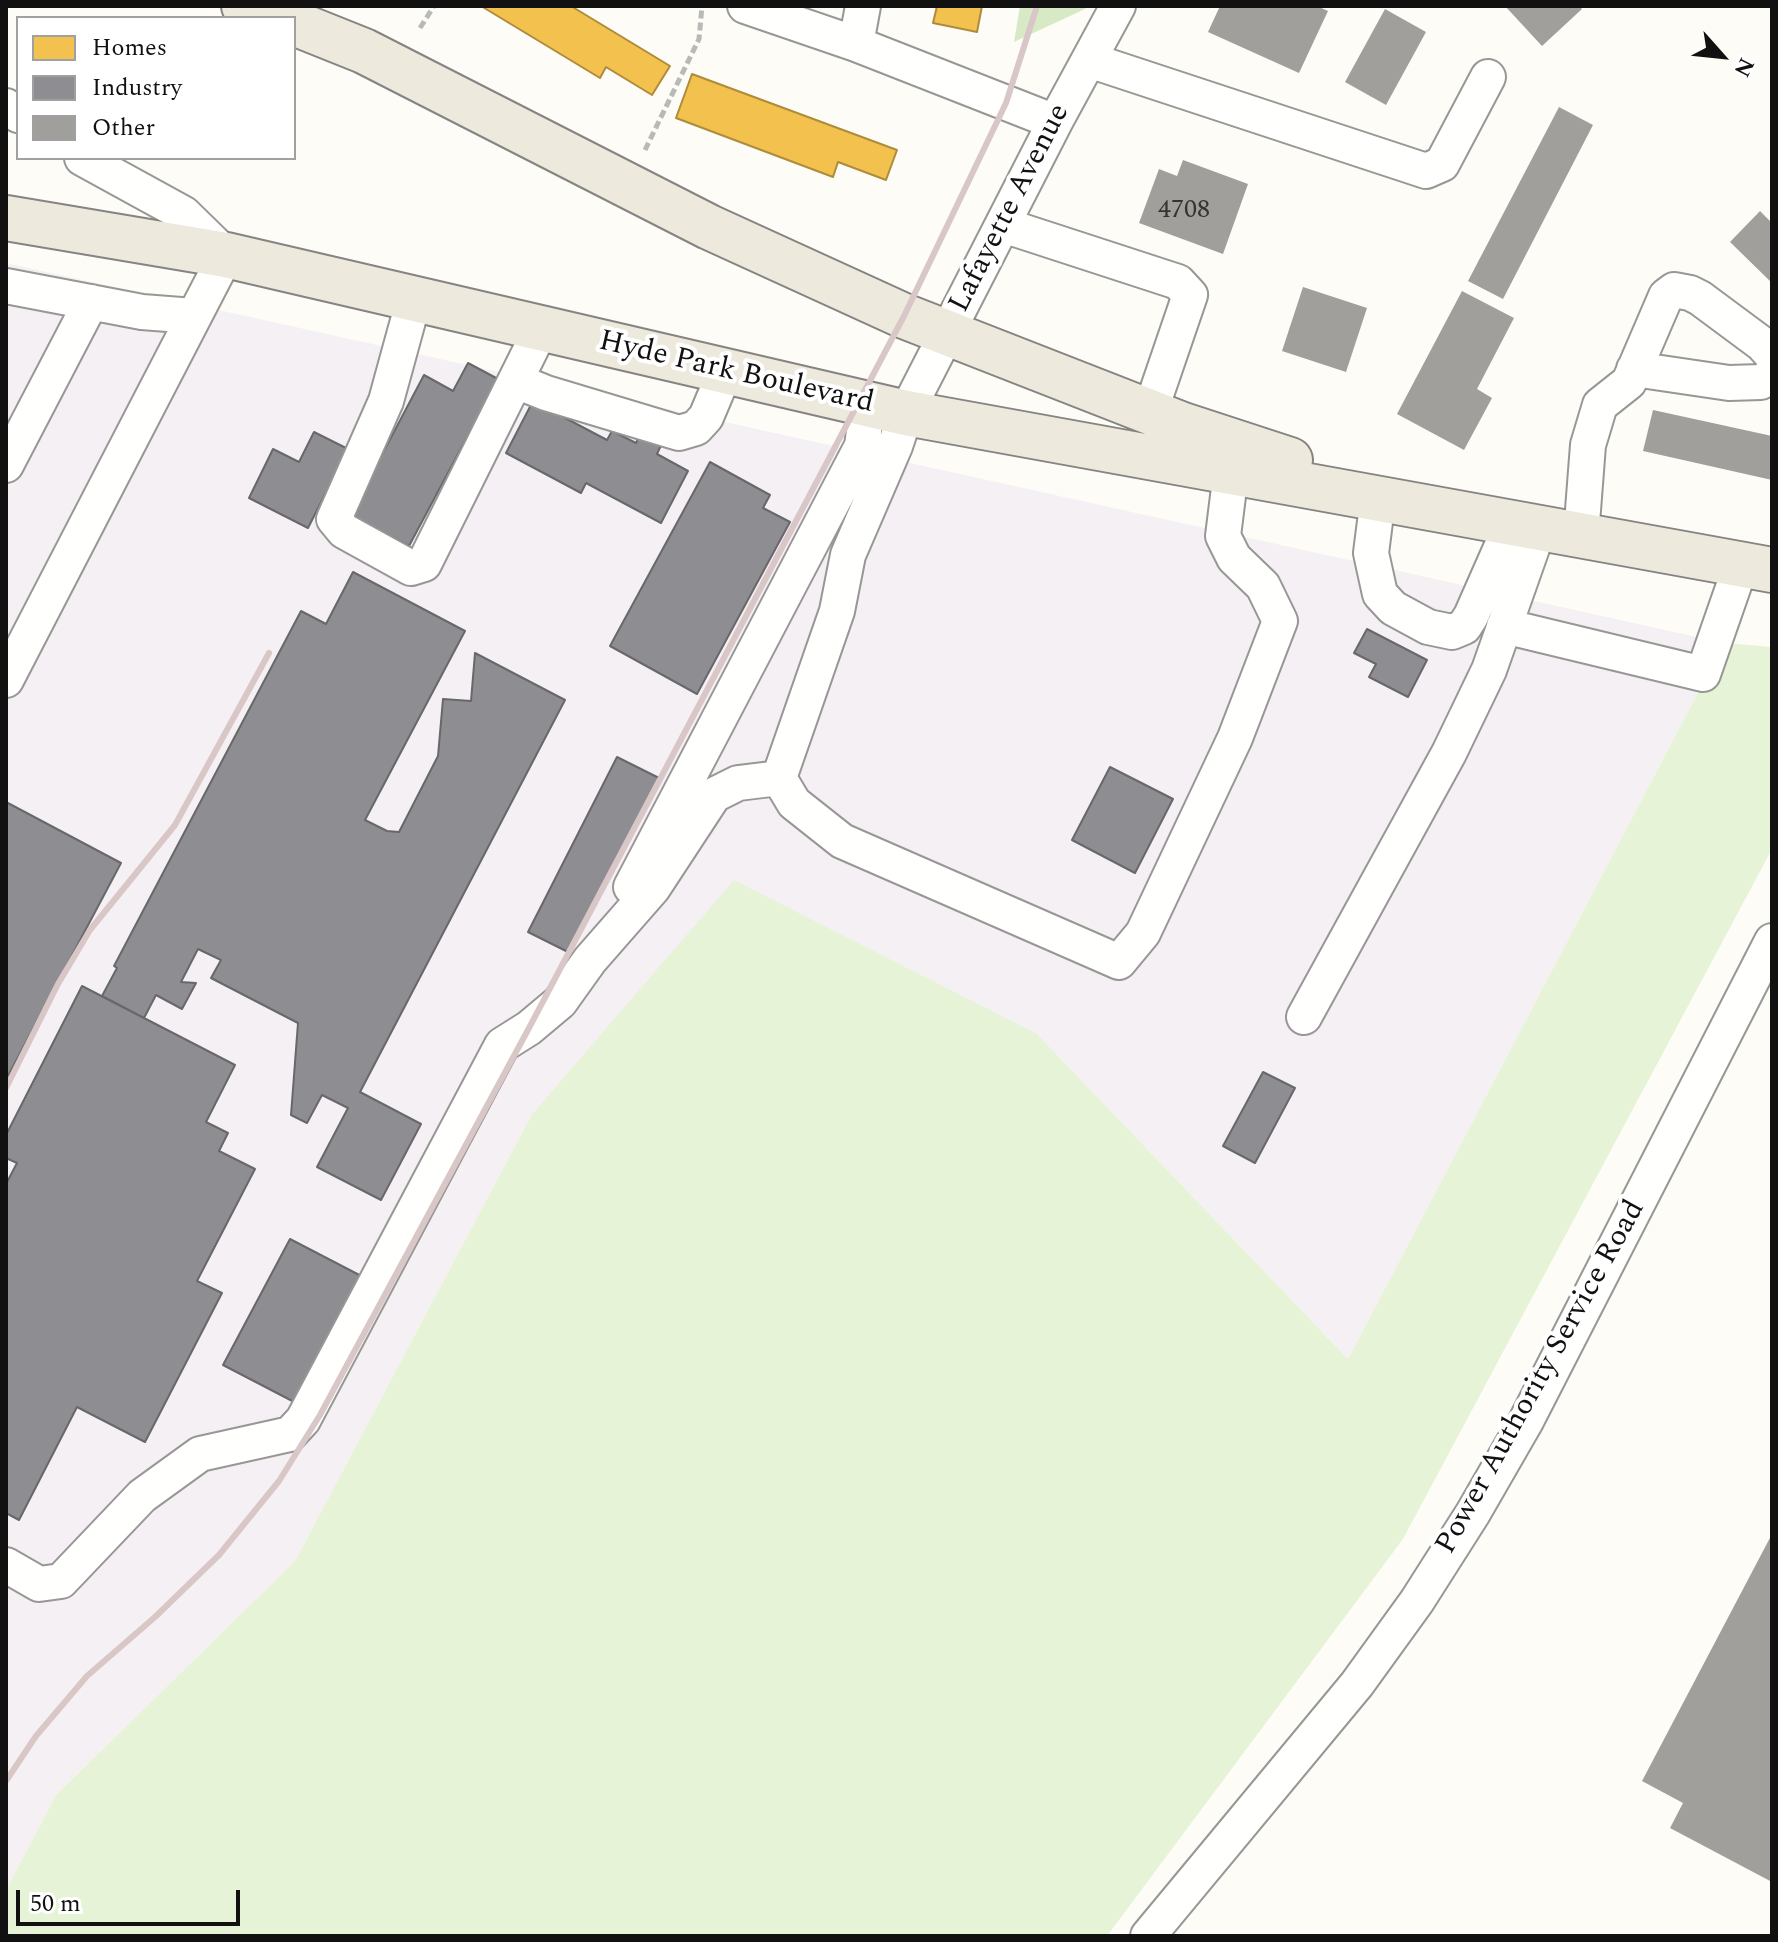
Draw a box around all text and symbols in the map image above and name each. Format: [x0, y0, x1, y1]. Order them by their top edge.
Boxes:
legend [16, 16, 296, 160]
north arrow [1682, 16, 1762, 96]
text: Homes [92, 30, 167, 66]
text: N [1725, 52, 1763, 83]
text: Industry [92, 70, 182, 106]
street label: Lafayette Avenue [943, 99, 1079, 319]
text: Other [92, 110, 155, 146]
house number: 4708 [1158, 196, 1210, 228]
street label: Hyde Park Boulevard [595, 325, 877, 423]
street label: Power Authority Service Road [1430, 1195, 1654, 1561]
scale bar [20, 1874, 244, 1924]
text: 50 m [30, 1886, 81, 1922]

